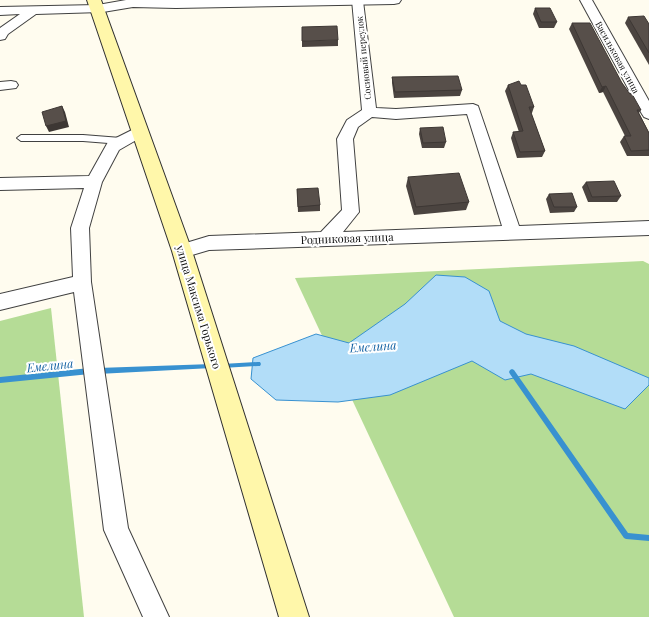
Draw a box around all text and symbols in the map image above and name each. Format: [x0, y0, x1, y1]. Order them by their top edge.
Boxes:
street label: Сосновый переулок [353, 16, 373, 100]
street label: Васильковая улица [593, 19, 643, 96]
street label: Родниковая улица [300, 229, 394, 247]
street label: улица Максима Горького [173, 242, 225, 371]
water label: Емелина [348, 336, 397, 356]
water label: Емелина [25, 355, 74, 376]

